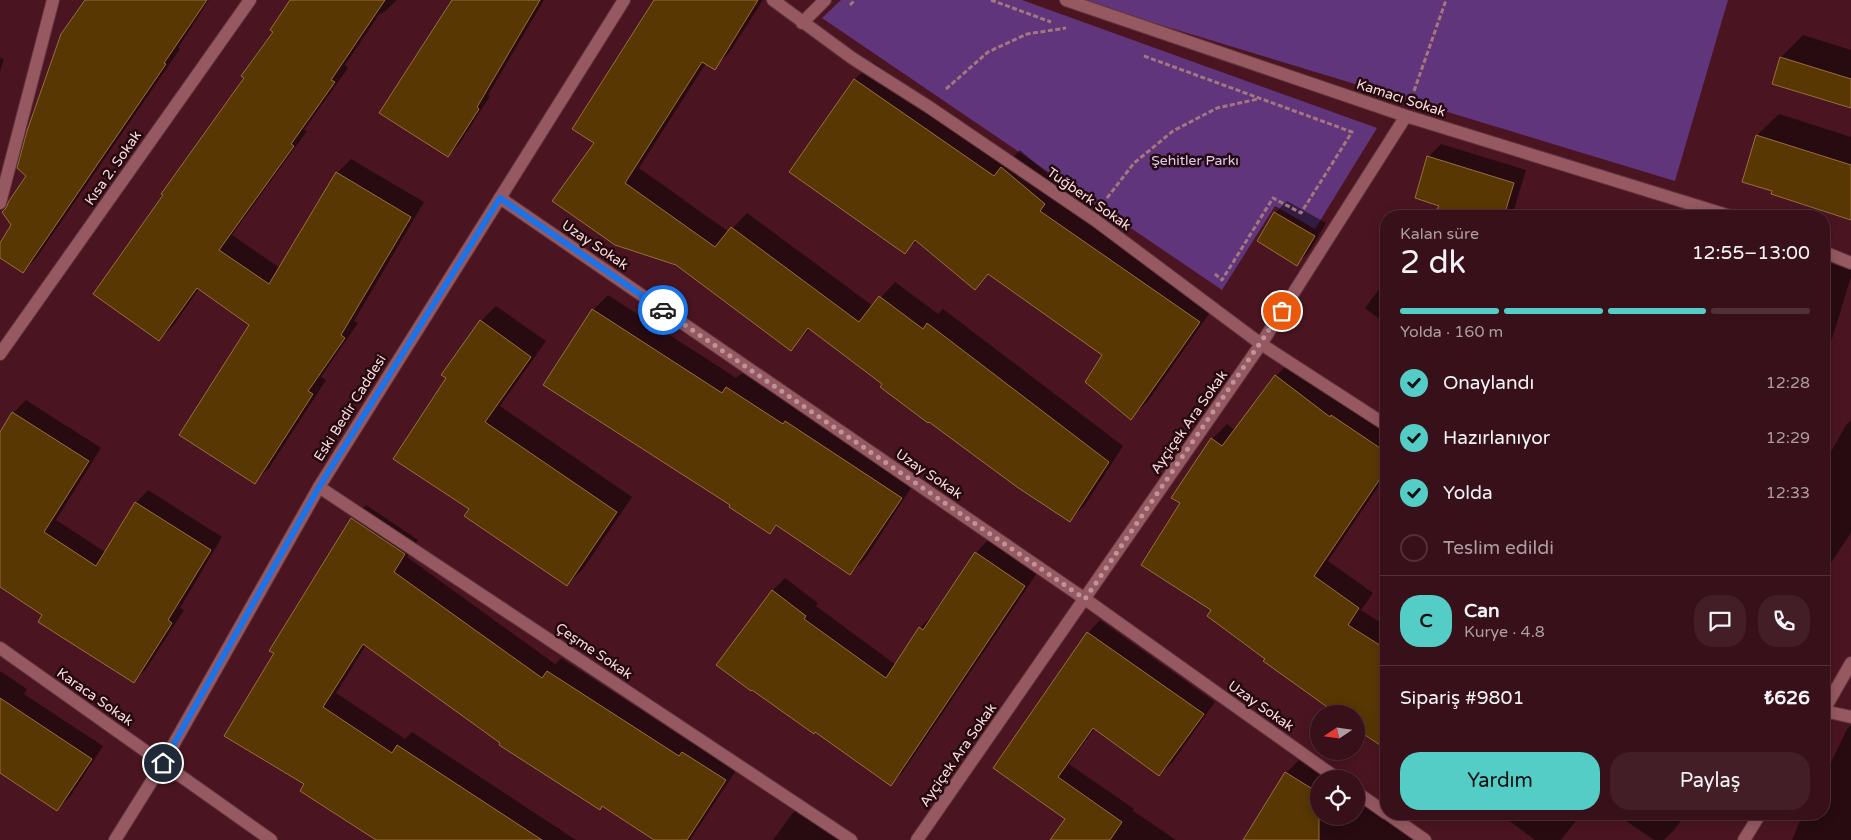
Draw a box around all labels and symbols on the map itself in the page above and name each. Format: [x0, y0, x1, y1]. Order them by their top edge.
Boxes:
street label: Kamacı Sokak [1354, 76, 1448, 121]
street label: Kısa 2. Sokak [81, 127, 145, 209]
park label: Şehitler Parkı [1151, 152, 1239, 169]
street label: Tuğberk Sokak [1044, 164, 1135, 234]
street label: Uzay Sokak [558, 217, 632, 274]
courier [638, 285, 688, 335]
pin [1261, 290, 1303, 332]
street label: Eski Bedir Caddesi [310, 352, 390, 464]
street label: Ayçiçek Ara Sokak [1147, 367, 1231, 477]
street label: Uzay Sokak [892, 446, 966, 503]
street label: Çeşme Sokak [552, 619, 636, 683]
street label: Karaca Sokak [53, 664, 137, 730]
street label: Uzay Sokak [1225, 677, 1298, 735]
street label: Ayçiçek Ara Sokak [916, 700, 1000, 810]
north arrow [1310, 705, 1365, 760]
pin [142, 742, 184, 784]

